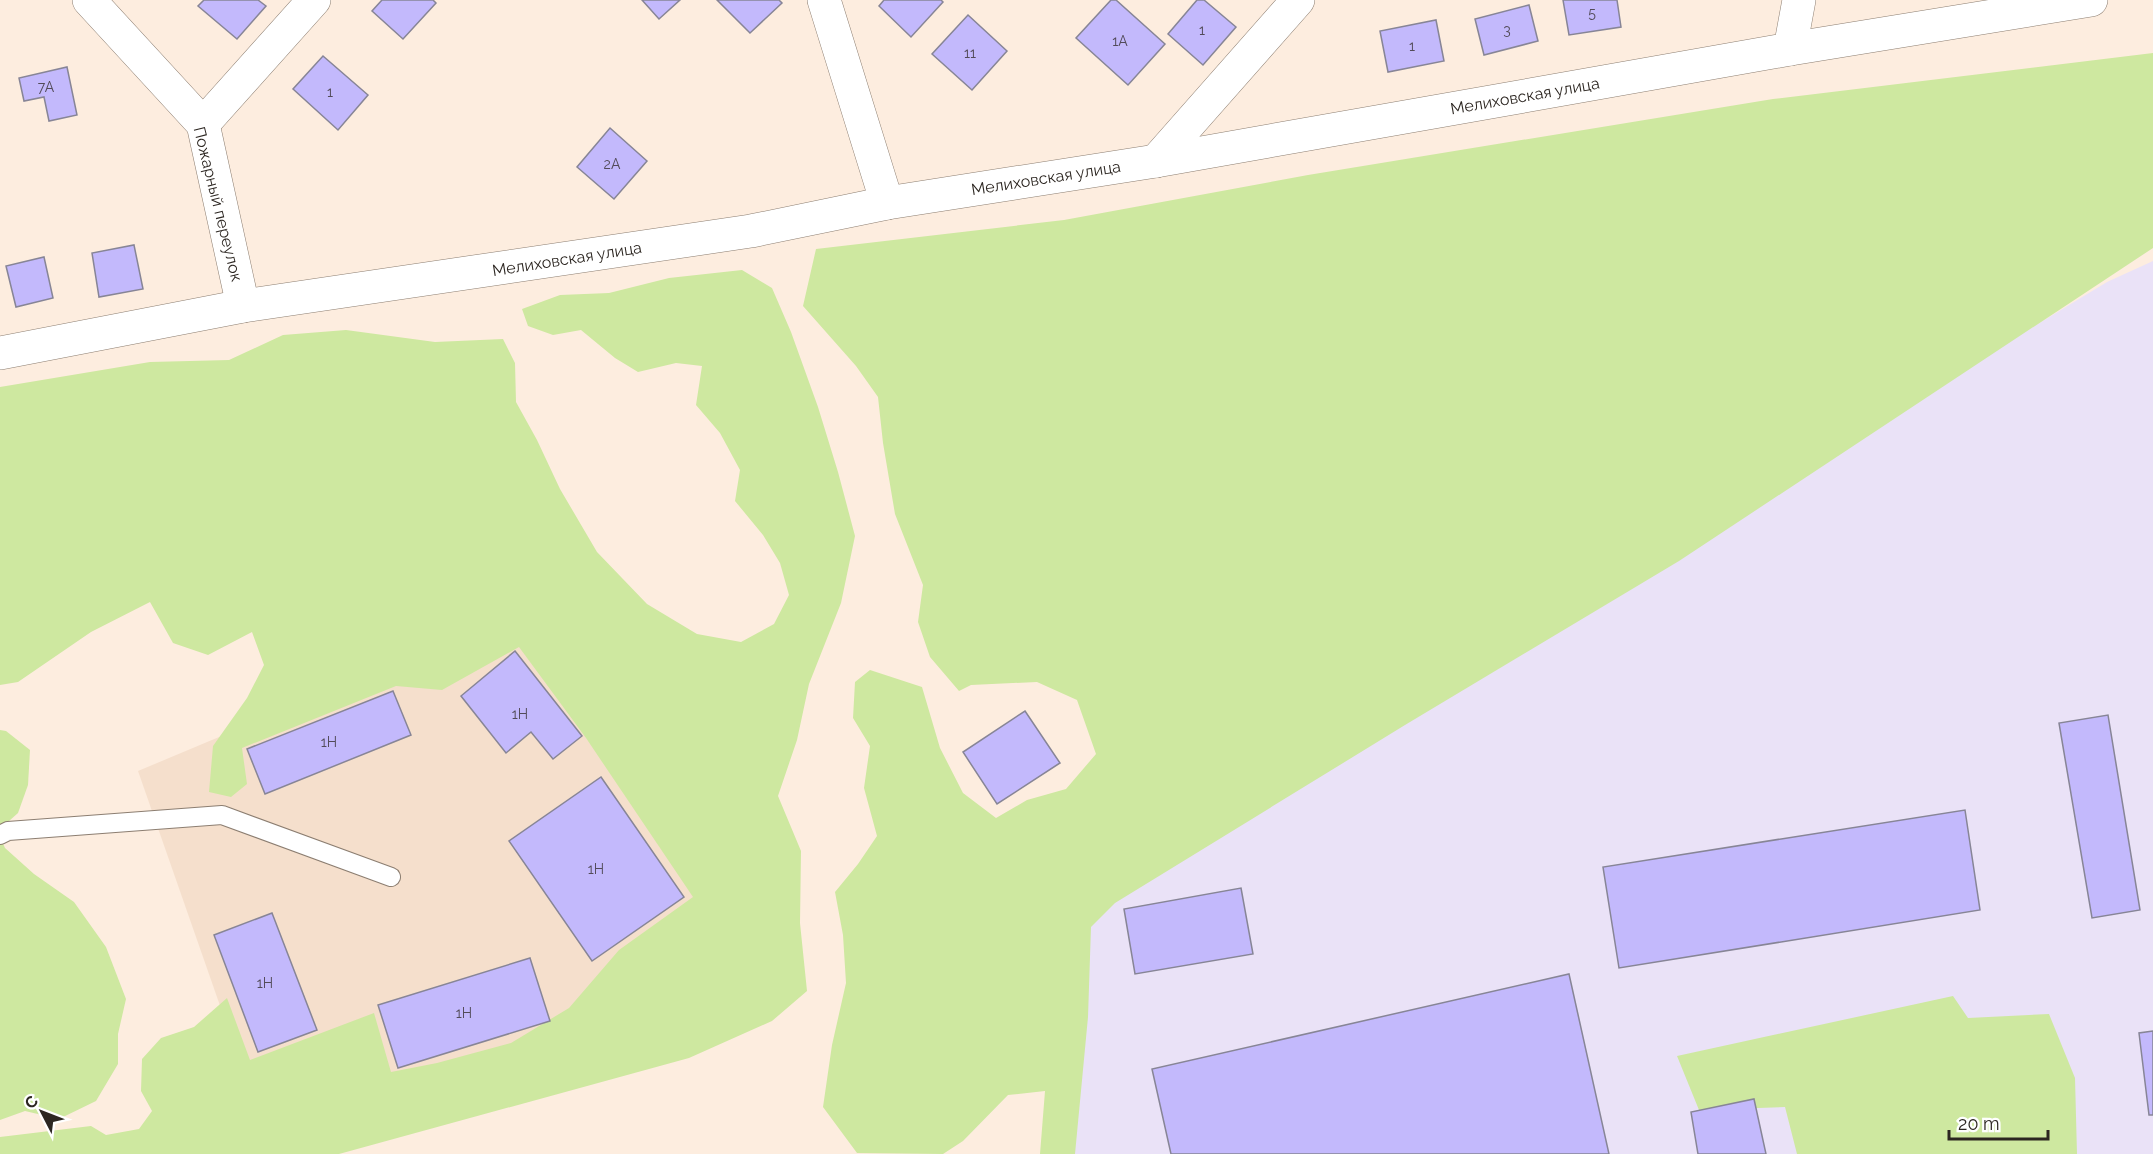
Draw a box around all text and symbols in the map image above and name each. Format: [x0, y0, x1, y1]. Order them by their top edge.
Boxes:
house number: 5 [1588, 5, 1596, 21]
house number: 1 [1199, 22, 1205, 38]
house number: 3 [1503, 22, 1511, 38]
house number: 1А [1112, 33, 1128, 49]
house number: 1 [1409, 38, 1415, 54]
house number: 11 [964, 45, 976, 61]
street label: Мелиховская улица [1449, 74, 1601, 118]
house number: 7А [38, 79, 55, 95]
house number: 1 [327, 84, 333, 100]
street label: Пожарный переулок [190, 125, 246, 283]
house number: 2А [604, 156, 621, 172]
street label: Мелиховская улица [970, 157, 1122, 199]
street label: Мелиховская улица [491, 238, 643, 280]
house number: 1Н [512, 706, 528, 722]
house number: 1Н [321, 734, 337, 750]
house number: 1Н [588, 861, 604, 877]
house number: 1Н [257, 975, 273, 991]
house number: 1Н [456, 1005, 472, 1021]
north arrow [12, 1082, 72, 1142]
text: С [20, 1092, 42, 1113]
scale bar [1949, 1103, 2048, 1141]
text: 20 m [1958, 1113, 2000, 1134]

